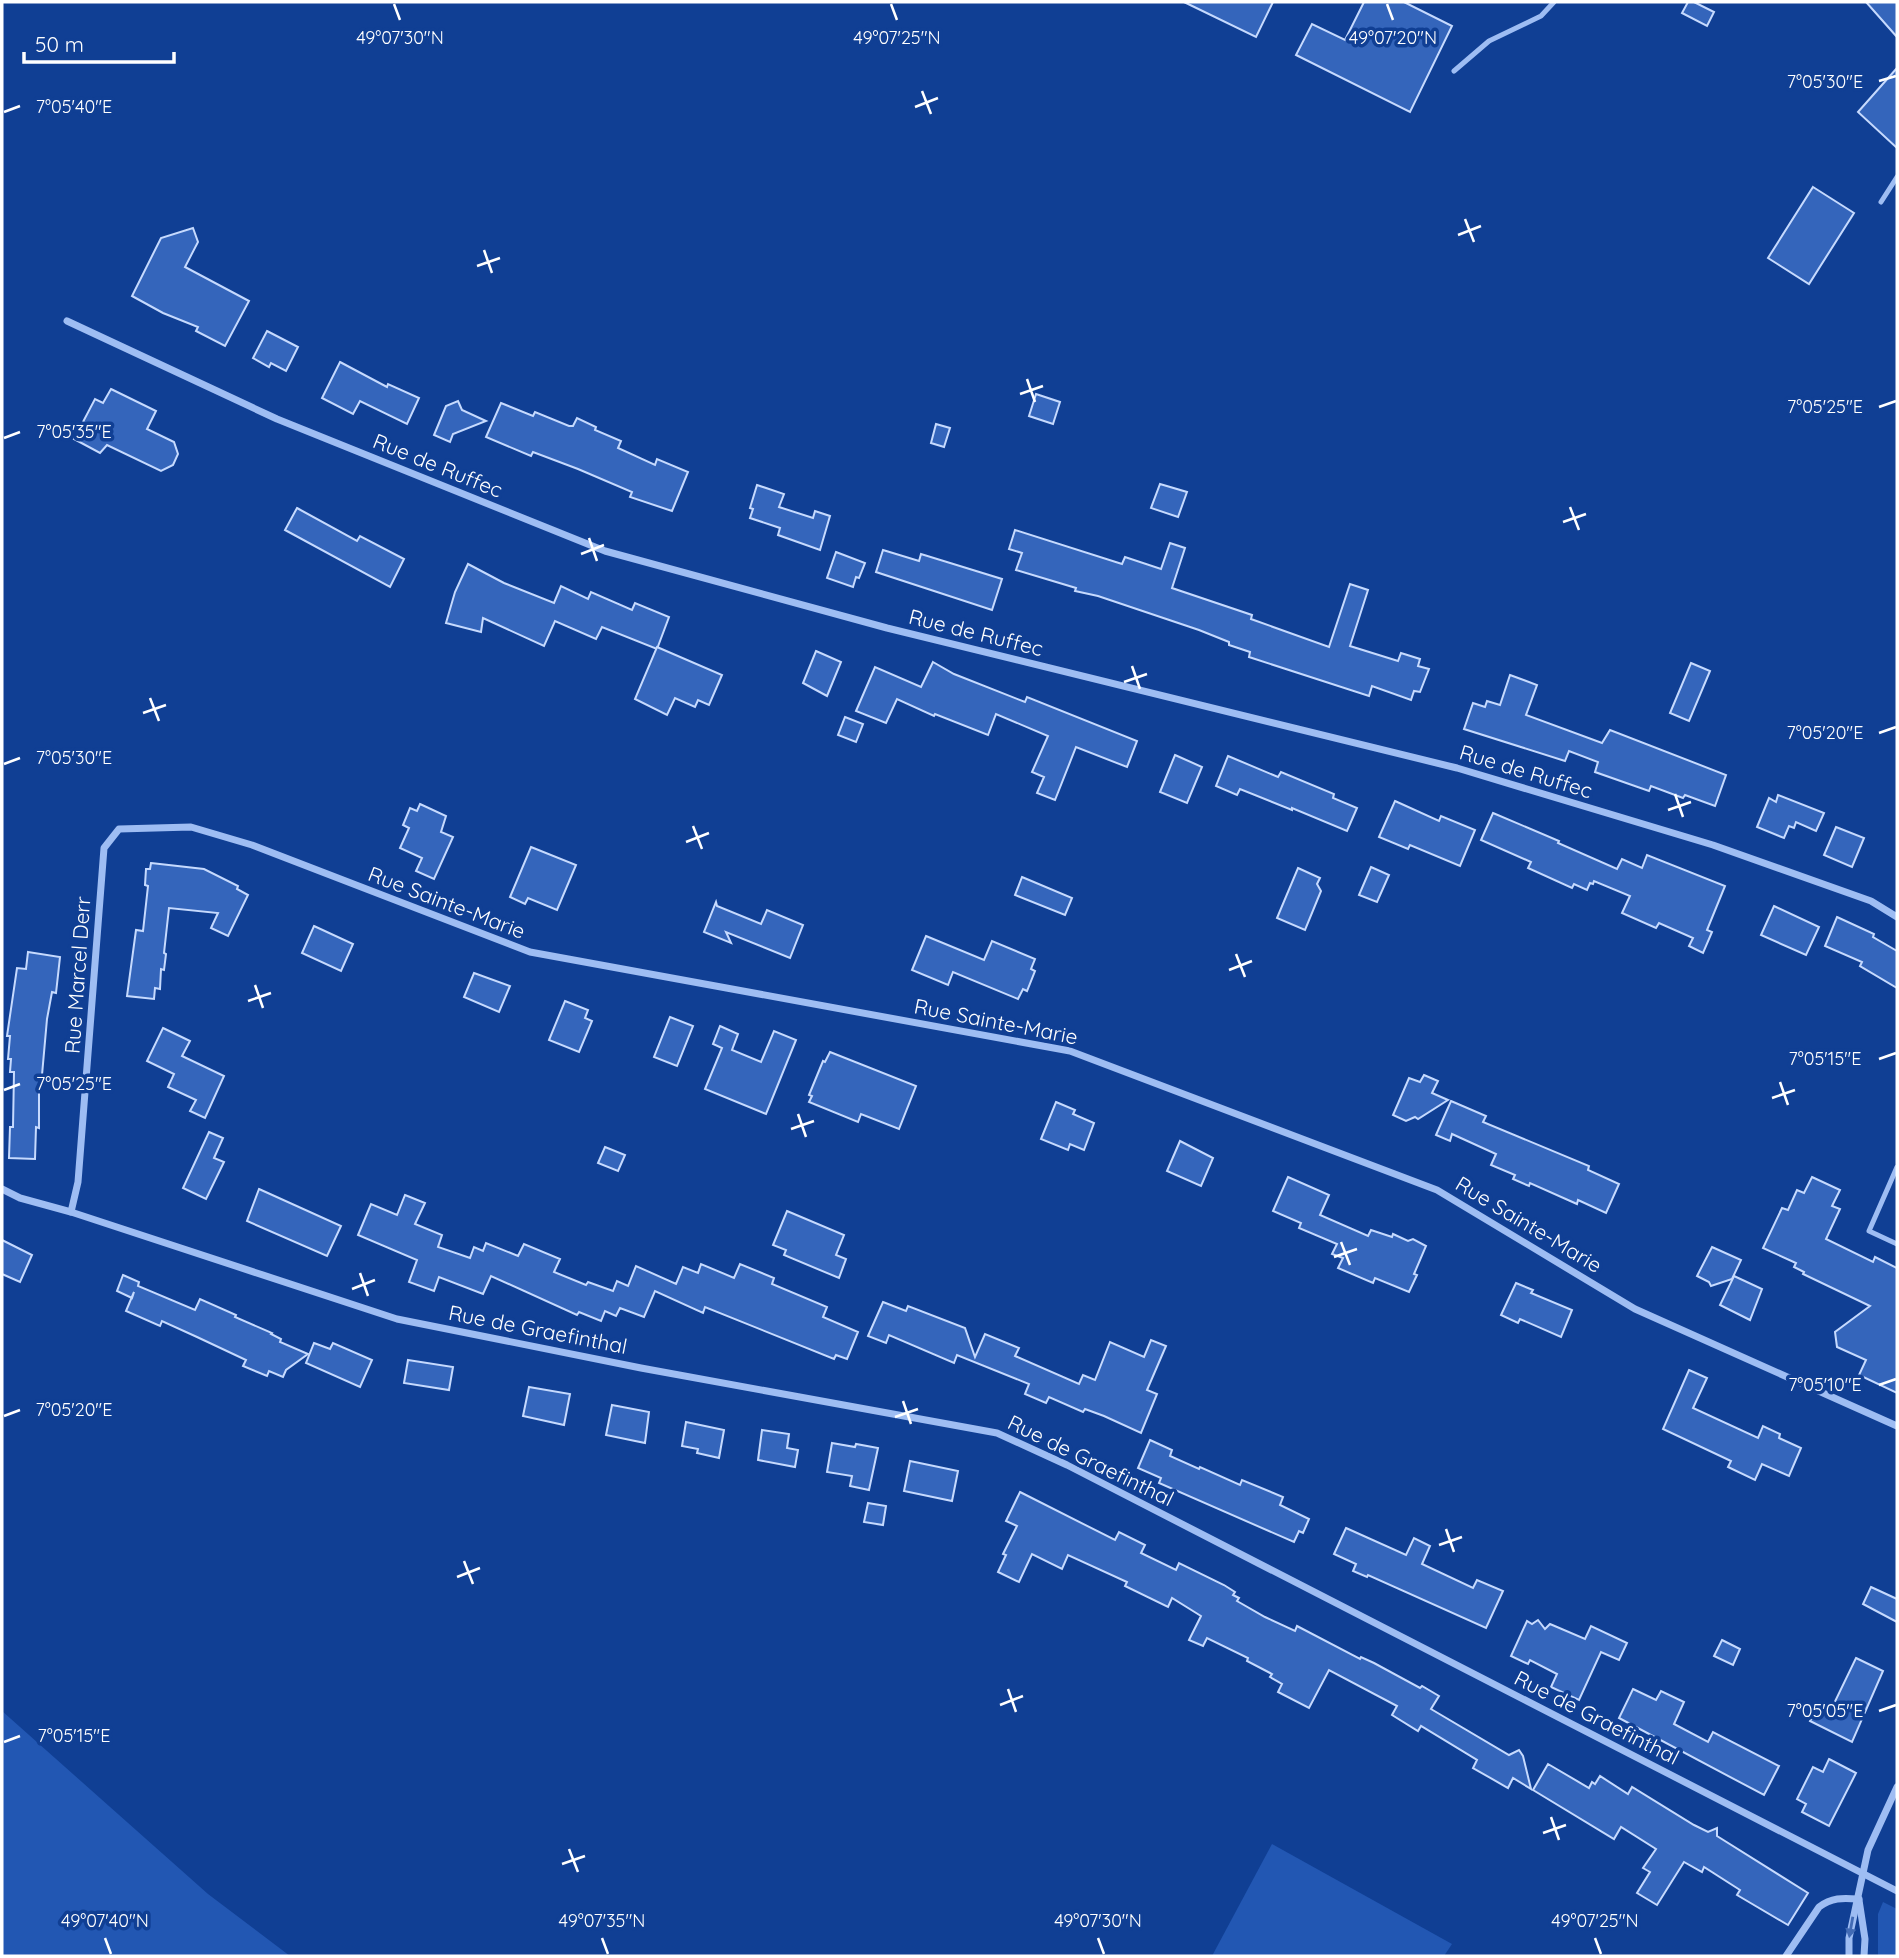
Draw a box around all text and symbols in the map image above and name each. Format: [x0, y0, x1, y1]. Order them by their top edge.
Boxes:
scale bar [24, 21, 175, 65]
text: 49°07'30"N [356, 26, 444, 49]
text: 49°07'25"N [853, 26, 941, 49]
text: 49°07'20"N [1349, 26, 1437, 49]
text: 50 m [35, 31, 84, 57]
text: 7°05'30"E [1787, 70, 1863, 93]
text: 7°05'40"E [36, 95, 112, 118]
text: 7°05'25"E [1787, 395, 1863, 418]
text: 7°05'35"E [36, 420, 112, 443]
street label: Rue de Ruffec [369, 427, 507, 503]
street label: Rue de Ruffec [906, 603, 1046, 661]
text: 7°05'20"E [1786, 721, 1864, 744]
street label: Rue de Ruffec [1456, 738, 1596, 804]
text: 7°05'30"E [36, 746, 112, 769]
street label: Rue Sainte-Marie [365, 860, 529, 944]
street label: Rue Marcel Derr [59, 895, 95, 1055]
street label: Rue Sainte-Marie [912, 992, 1080, 1050]
text: 7°05'15"E [1789, 1047, 1861, 1070]
text: 7°05'25"E [36, 1072, 112, 1095]
street label: Rue Sainte-Marie [1451, 1170, 1607, 1278]
street label: Rue de Graefinthal [446, 1299, 630, 1359]
text: 7°05'10"E [1788, 1373, 1862, 1396]
text: 7°05'20"E [35, 1398, 113, 1421]
street label: Rue de Graefinthal [1004, 1409, 1178, 1511]
street label: Rue de Graefinthal [1510, 1664, 1684, 1770]
text: 7°05'05"E [1787, 1699, 1863, 1722]
text: 7°05'15"E [38, 1724, 110, 1747]
text: 49°07'40"N [61, 1909, 149, 1932]
text: 49°07'35"N [559, 1909, 645, 1932]
text: 49°07'30"N [1054, 1909, 1142, 1932]
text: 49°07'25"N [1551, 1909, 1639, 1932]
one-way arrow [1845, 1916, 1856, 1938]

